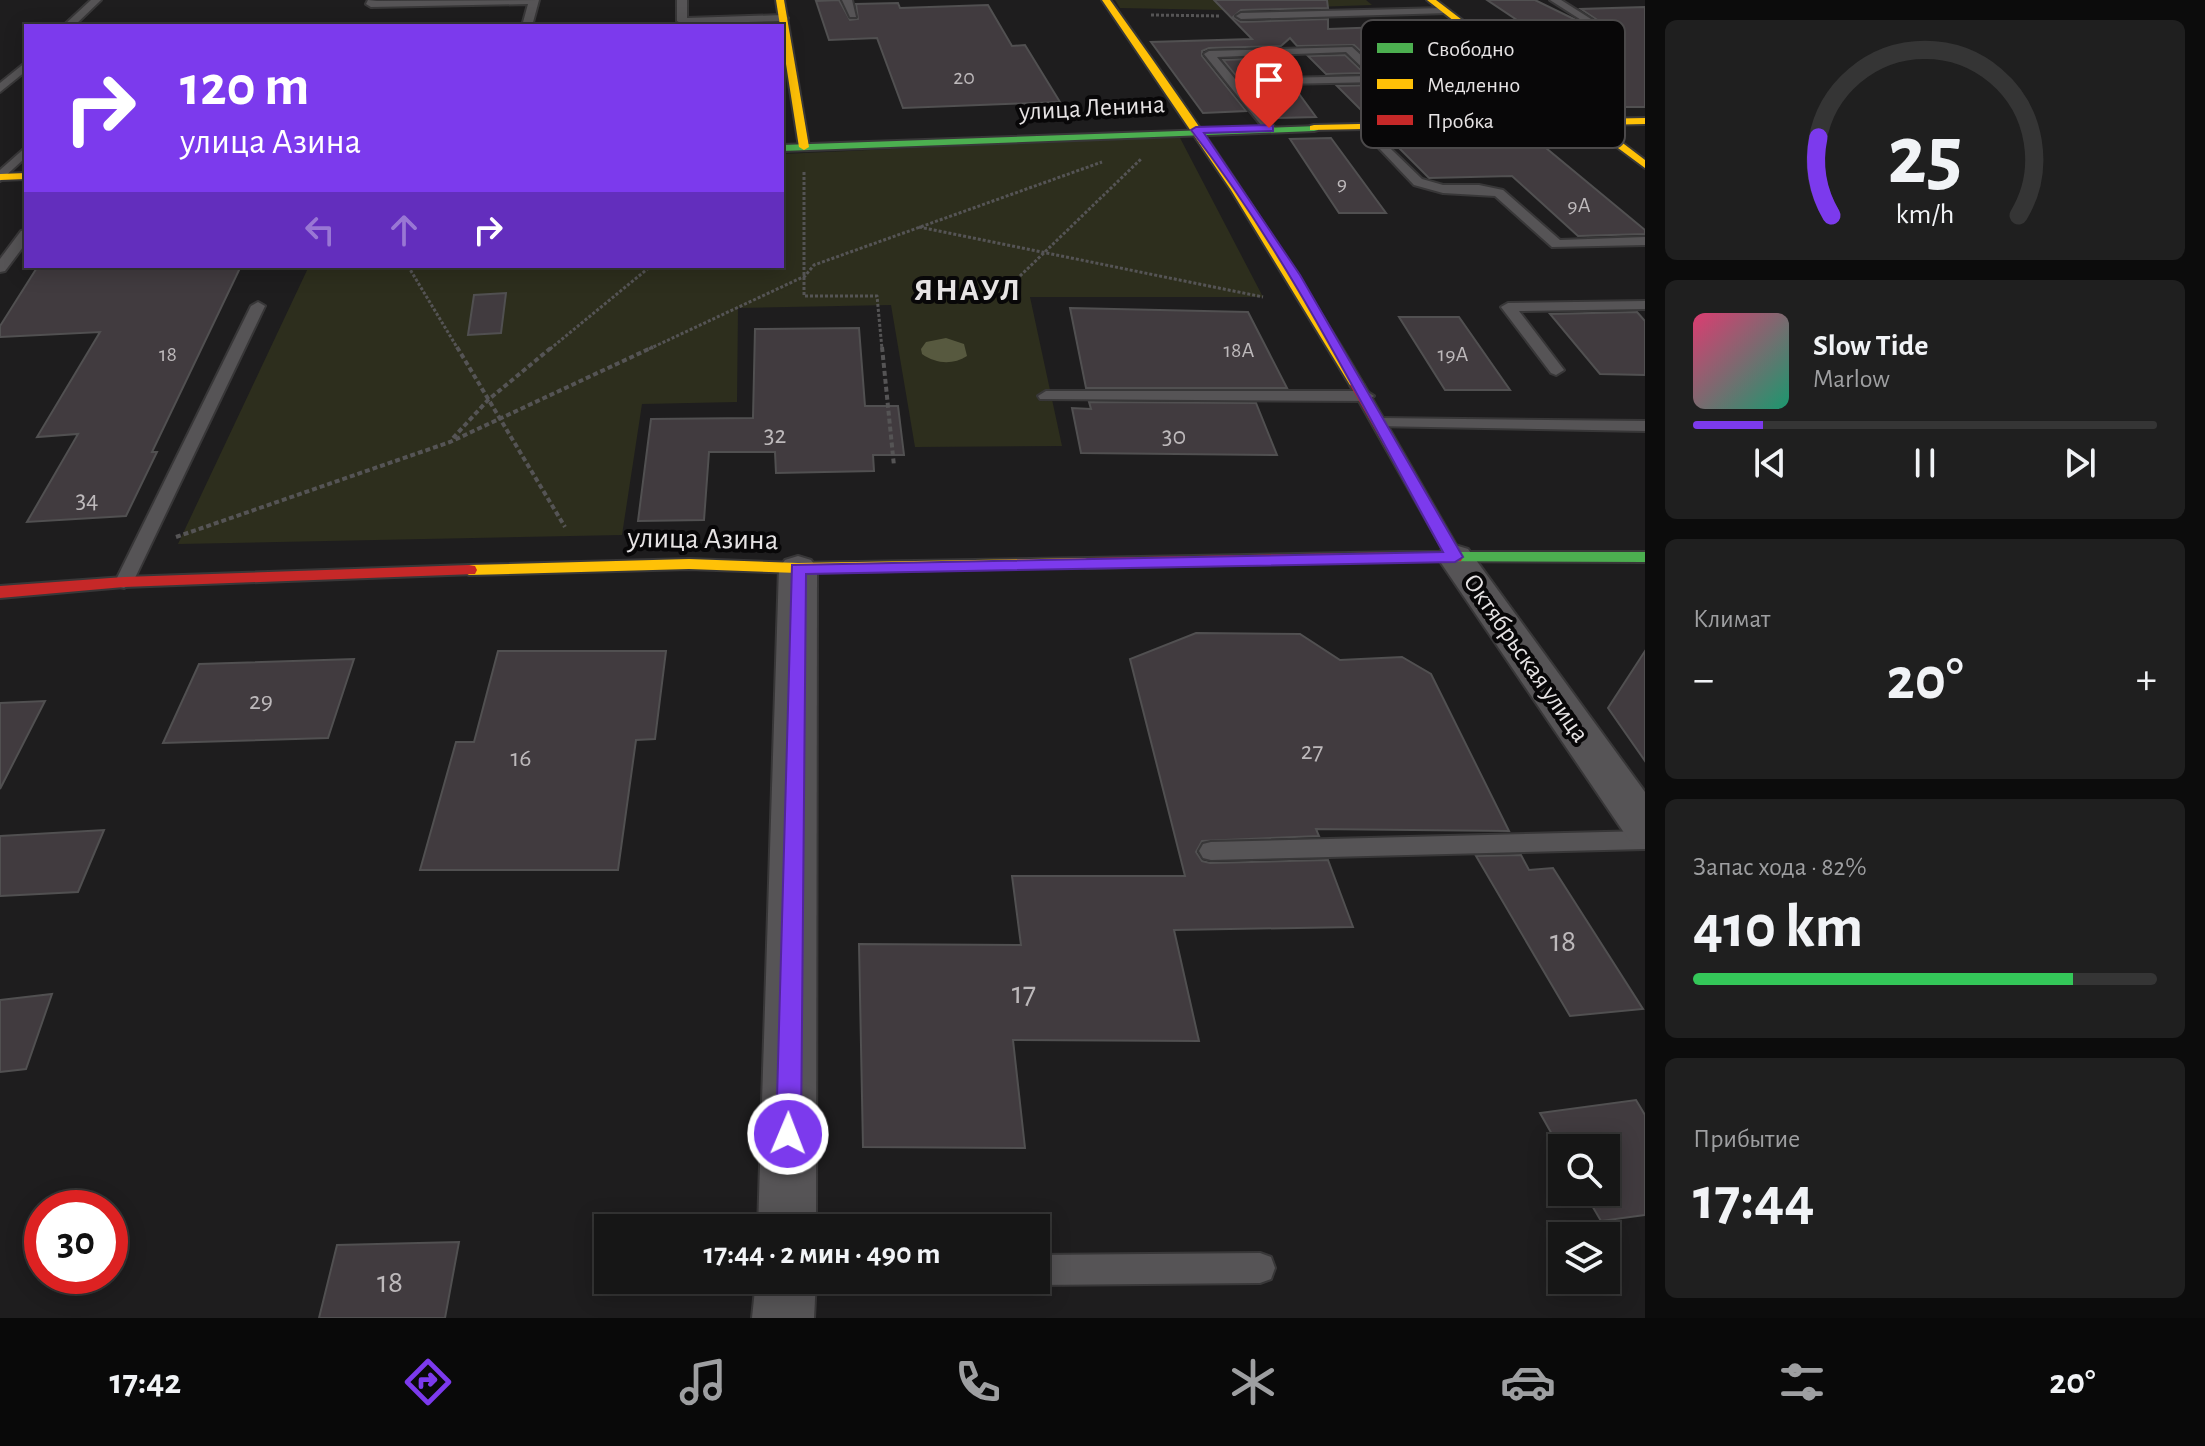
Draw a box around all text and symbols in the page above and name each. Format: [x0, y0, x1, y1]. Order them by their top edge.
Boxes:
legend [1361, 20, 1625, 148]
text: Свободно [1427, 38, 1515, 60]
pin [1235, 46, 1303, 128]
icon: right [48, 56, 152, 160]
icon: arrive [1247, 58, 1291, 102]
text: 120 m [180, 59, 309, 115]
house number: 20 [953, 66, 975, 88]
text: Медленно [1427, 74, 1520, 96]
street label: улица Ленина [1017, 91, 1166, 125]
text: Пробка [1427, 110, 1494, 132]
text: 25 [1887, 114, 1963, 198]
text: улица Азина [180, 124, 361, 160]
house number: 9 [1337, 172, 1347, 194]
house number: 9А [1567, 194, 1591, 216]
text: km/h [1896, 200, 1954, 229]
icon: left [298, 208, 342, 252]
icon: ahead [382, 208, 426, 252]
icon: right [466, 208, 510, 252]
district label: ЯНАУЛ [914, 274, 1022, 306]
text: Slow Tide [1813, 331, 1928, 361]
house number: 18А [1224, 339, 1255, 361]
house number: 18 [159, 343, 177, 365]
house number: 19А [1438, 343, 1468, 365]
text: Marlow [1813, 366, 1890, 392]
house number: 32 [764, 422, 786, 448]
house number: 30 [1162, 423, 1186, 449]
icon: previous [1748, 441, 1792, 485]
icon: pause [1903, 441, 1947, 485]
icon: next [2058, 441, 2102, 485]
house number: 34 [75, 487, 99, 513]
street label: улица Азина [626, 523, 779, 555]
street label: Октябрьская улица [1458, 569, 1594, 747]
text: Климат [1693, 606, 1770, 632]
text: 20° [1886, 650, 1964, 710]
text: − [1693, 658, 1714, 702]
text: + [2136, 658, 2157, 702]
house number: 29 [249, 688, 273, 714]
house number: 27 [1301, 738, 1323, 764]
house number: 16 [510, 745, 532, 771]
text: Запас хода · 82% [1693, 854, 1867, 880]
text: 410 km [1693, 898, 1863, 958]
house number: 18 [1550, 925, 1576, 957]
house number: 17 [1012, 977, 1036, 1009]
position arrow [746, 1092, 830, 1176]
text: Прибытие [1693, 1126, 1800, 1152]
map controls [1548, 1134, 1620, 1294]
button: search [1548, 1134, 1620, 1206]
text: 17:44 [1693, 1170, 1815, 1230]
speed limit sign: 30 [24, 1190, 128, 1294]
button: layers [1548, 1222, 1620, 1294]
text: 17:44 · 2 мин · 490 m [704, 1239, 940, 1269]
house number: 18 [377, 1266, 403, 1298]
icon: directions [400, 1354, 456, 1410]
icon: music [675, 1354, 731, 1410]
icon: phone [950, 1354, 1006, 1410]
icon: climate [1225, 1354, 1281, 1410]
icon: car [1500, 1354, 1556, 1410]
icon: filters [1774, 1354, 1830, 1410]
text: 17:42 [109, 1364, 181, 1400]
text: 20° [2049, 1364, 2096, 1400]

